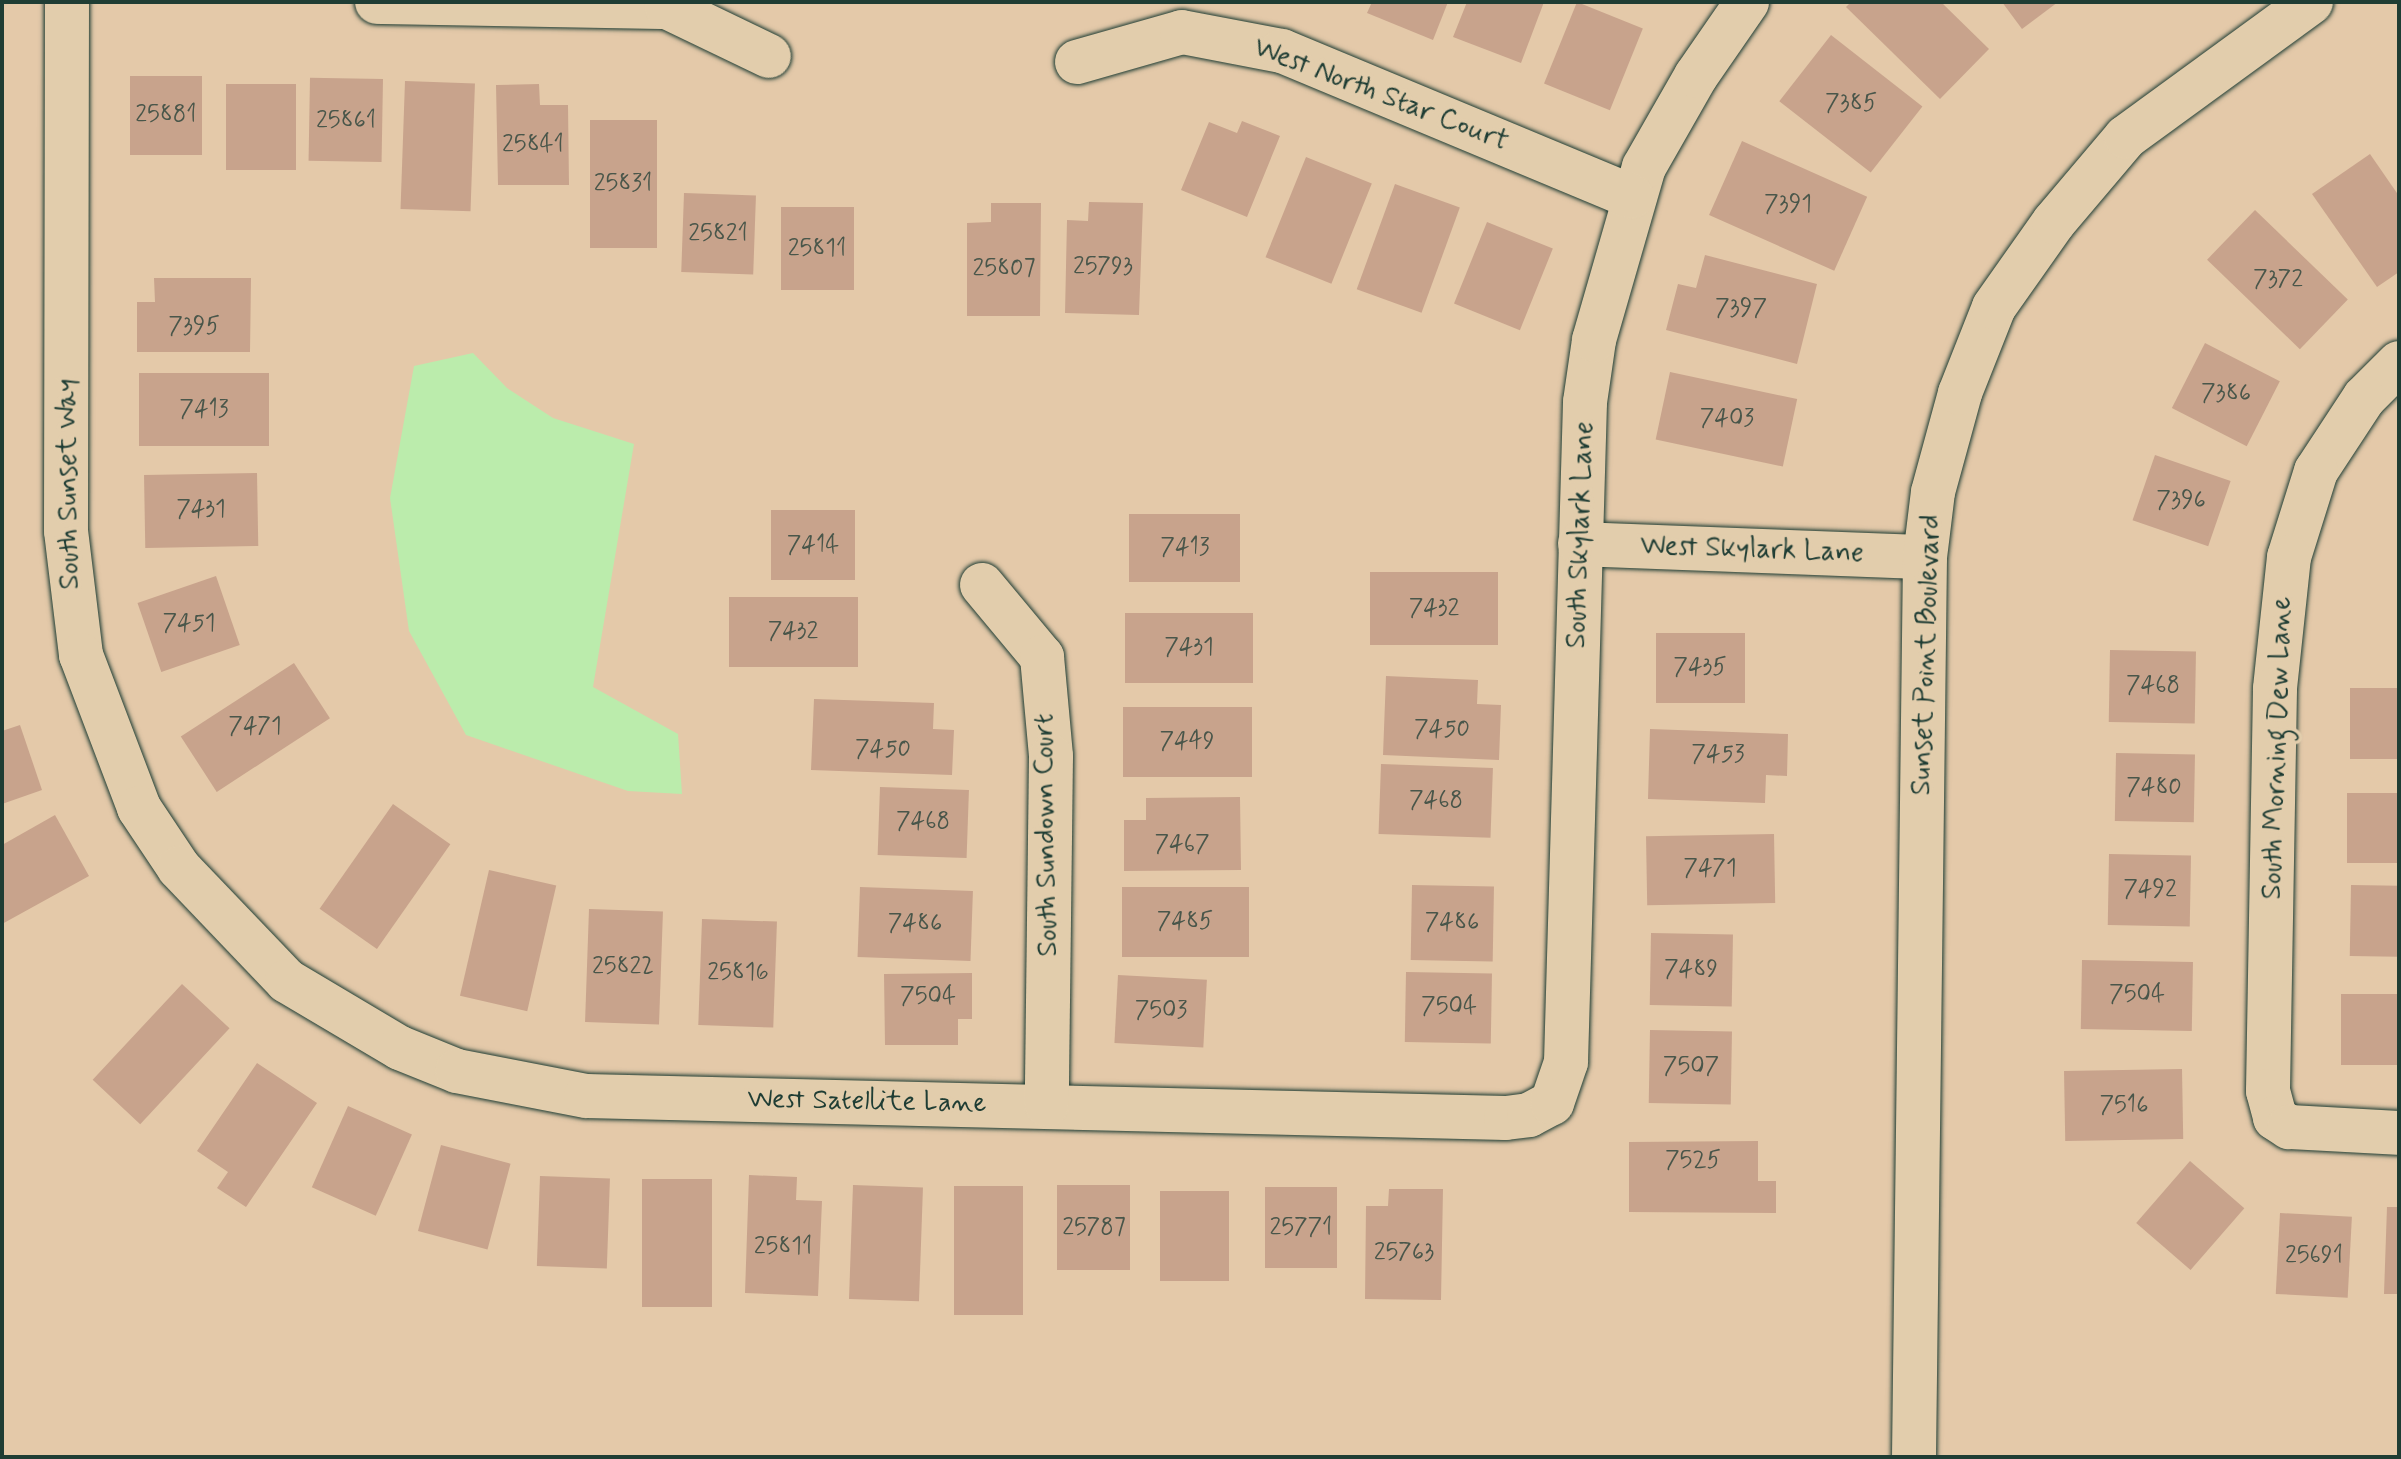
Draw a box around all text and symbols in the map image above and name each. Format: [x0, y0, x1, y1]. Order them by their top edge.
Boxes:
street label: West North Star Court [1251, 32, 1511, 158]
house number: 7385 [1825, 90, 1877, 118]
house number: 25881 [135, 101, 197, 129]
house number: 25861 [316, 107, 376, 135]
house number: 25841 [502, 131, 564, 159]
house number: 25831 [594, 170, 652, 198]
house number: 7391 [1764, 191, 1812, 219]
house number: 25821 [688, 220, 748, 248]
house number: 25811 [788, 235, 846, 263]
house number: 25793 [1073, 253, 1133, 281]
house number: 25807 [973, 255, 1035, 283]
house number: 7372 [2253, 266, 2303, 294]
house number: 7397 [1715, 295, 1767, 323]
house number: 7395 [168, 313, 220, 341]
street label: South Sunset Way [50, 376, 88, 592]
house number: 7386 [2201, 380, 2251, 408]
house number: 7413 [179, 396, 229, 424]
house number: 7403 [1700, 405, 1754, 433]
street label: South Skylark Lane [1560, 421, 1602, 649]
house number: 7396 [2156, 487, 2206, 515]
house number: 7431 [176, 496, 226, 524]
street label: Sunset Point Boulevard [1905, 519, 1949, 791]
street label: West Skylark Lane [1640, 529, 1864, 571]
house number: 7414 [787, 532, 839, 560]
house number: 7413 [1160, 534, 1210, 562]
house number: 7432 [1409, 595, 1459, 623]
street label: South Morning Dew Lane [2256, 599, 2300, 897]
house number: 7451 [162, 610, 216, 638]
house number: 7432 [768, 618, 818, 646]
house number: 7431 [1164, 634, 1214, 662]
house number: 7435 [1673, 654, 1727, 682]
house number: 7468 [2126, 672, 2180, 700]
street label: South Sundown Court [1028, 710, 1066, 960]
house number: 7471 [228, 713, 282, 741]
house number: 7450 [1414, 716, 1470, 744]
house number: 7449 [1159, 728, 1215, 756]
house number: 7450 [855, 736, 911, 764]
house number: 7453 [1691, 741, 1745, 769]
house number: 7480 [2126, 774, 2182, 802]
house number: 7468 [1409, 787, 1463, 815]
house number: 7468 [896, 808, 950, 836]
house number: 7467 [1154, 831, 1210, 859]
house number: 7471 [1683, 855, 1737, 883]
house number: 7492 [2123, 876, 2177, 904]
house number: 7485 [1157, 908, 1213, 936]
house number: 7486 [1425, 909, 1479, 937]
house number: 7486 [888, 910, 942, 938]
house number: 25822 [592, 953, 654, 981]
house number: 7489 [1664, 956, 1718, 984]
house number: 25816 [707, 959, 769, 987]
house number: 7504 [2109, 981, 2165, 1009]
house number: 7504 [900, 983, 956, 1011]
house number: 7504 [1421, 993, 1477, 1021]
house number: 7503 [1135, 997, 1187, 1025]
house number: 7507 [1663, 1053, 1719, 1081]
street label: West Satellite Lane [749, 1083, 985, 1121]
house number: 7516 [2100, 1092, 2148, 1120]
house number: 7525 [1665, 1147, 1721, 1175]
house number: 25787 [1062, 1214, 1126, 1242]
house number: 25771 [1270, 1214, 1332, 1242]
house number: 25811 [754, 1233, 812, 1261]
house number: 25763 [1374, 1239, 1434, 1267]
house number: 25691 [2285, 1242, 2343, 1270]

